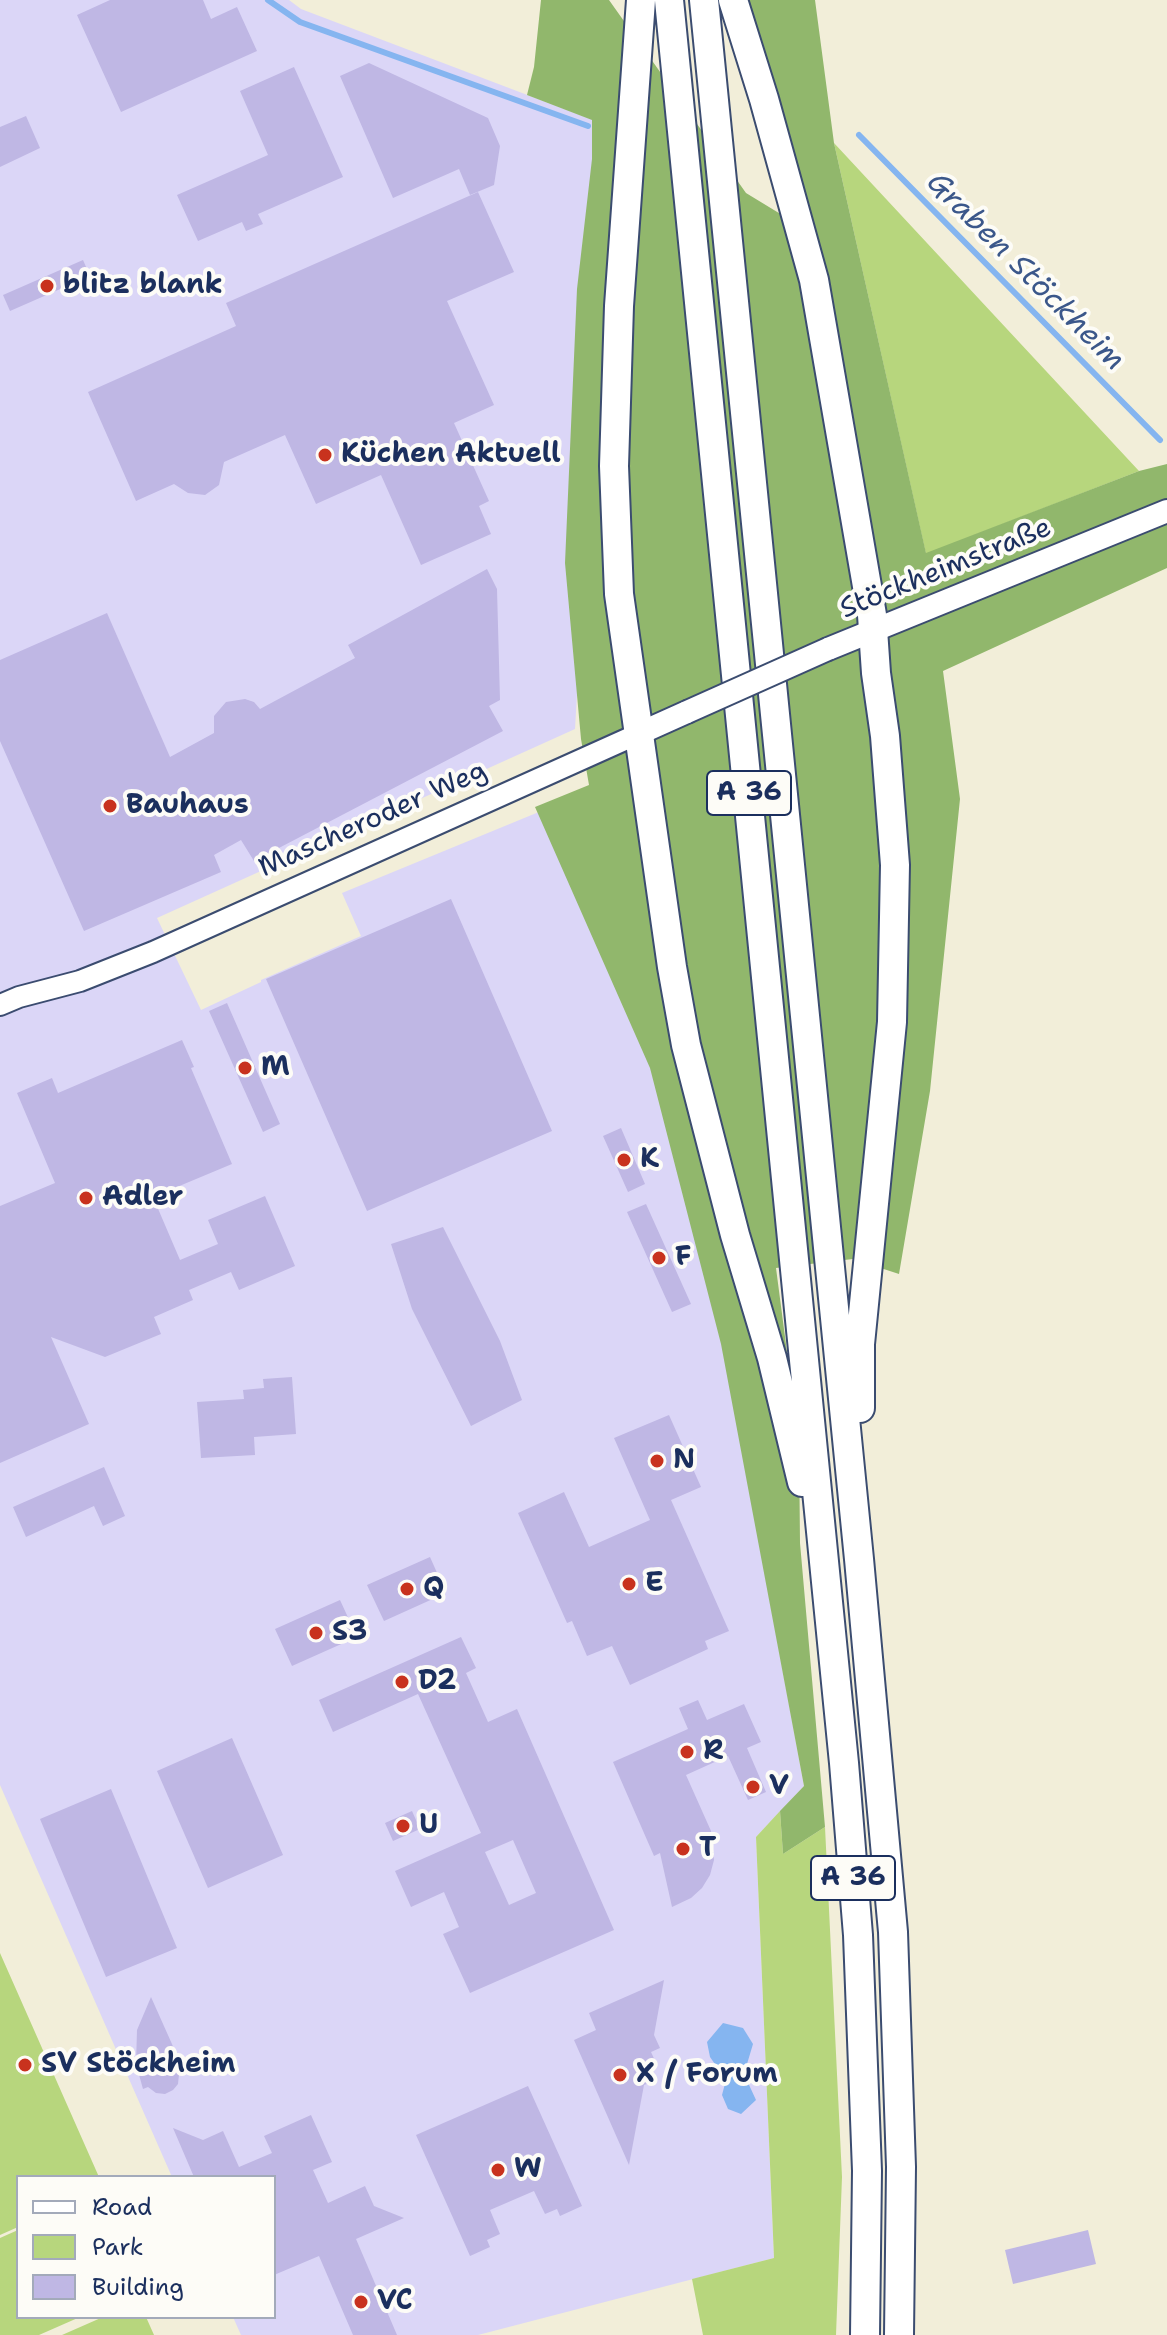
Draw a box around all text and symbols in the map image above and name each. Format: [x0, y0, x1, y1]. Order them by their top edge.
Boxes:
water label: Graben Stöckheim [918, 165, 1132, 379]
place label: blitz blank [63, 269, 223, 303]
marker: blitz blank [38, 277, 56, 295]
place label: Küchen Aktuell [341, 438, 561, 472]
marker: Küchen Aktuell [316, 446, 334, 464]
street label: Stöckheimstraße [835, 511, 1057, 627]
street label: Mascheroder Weg [254, 755, 492, 885]
road number: A 36 [707, 771, 791, 815]
place label: Bauhaus [126, 789, 249, 823]
marker: Bauhaus [101, 797, 119, 815]
place label: M [261, 1051, 290, 1085]
marker: M [236, 1059, 254, 1077]
place label: K [640, 1143, 659, 1177]
marker: K [615, 1151, 633, 1169]
place label: Adler [102, 1181, 183, 1215]
marker: Adler [77, 1189, 95, 1207]
place label: F [675, 1241, 691, 1275]
marker: F [650, 1249, 668, 1267]
place label: N [673, 1444, 695, 1478]
marker: N [648, 1452, 666, 1470]
place label: E [645, 1567, 664, 1601]
place label: Q [423, 1572, 445, 1606]
marker: E [620, 1575, 638, 1593]
marker: Q [398, 1580, 416, 1598]
place label: S3 [332, 1616, 367, 1650]
marker: S3 [307, 1624, 325, 1642]
place label: D2 [418, 1665, 456, 1699]
marker: D2 [393, 1673, 411, 1691]
place label: R [703, 1735, 724, 1769]
marker: R [678, 1743, 696, 1761]
place label: V [769, 1770, 789, 1804]
marker: V [744, 1778, 762, 1796]
place label: U [419, 1809, 438, 1843]
marker: U [394, 1817, 412, 1835]
place label: T [699, 1832, 716, 1866]
marker: T [674, 1840, 692, 1858]
road number: A 36 [811, 1856, 895, 1900]
place label: SV Stöckheim [41, 2048, 235, 2082]
marker: SV Stöckheim [16, 2056, 34, 2074]
place label: X / Forum [636, 2058, 778, 2092]
marker: X / Forum [611, 2066, 629, 2084]
place label: W [514, 2153, 542, 2187]
marker: W [489, 2161, 507, 2179]
legend [16, 2175, 276, 2319]
text: Road [92, 2191, 152, 2223]
text: Park [92, 2231, 144, 2263]
text: Building [92, 2271, 184, 2303]
place label: VC [377, 2285, 413, 2319]
marker: VC [352, 2293, 370, 2311]

